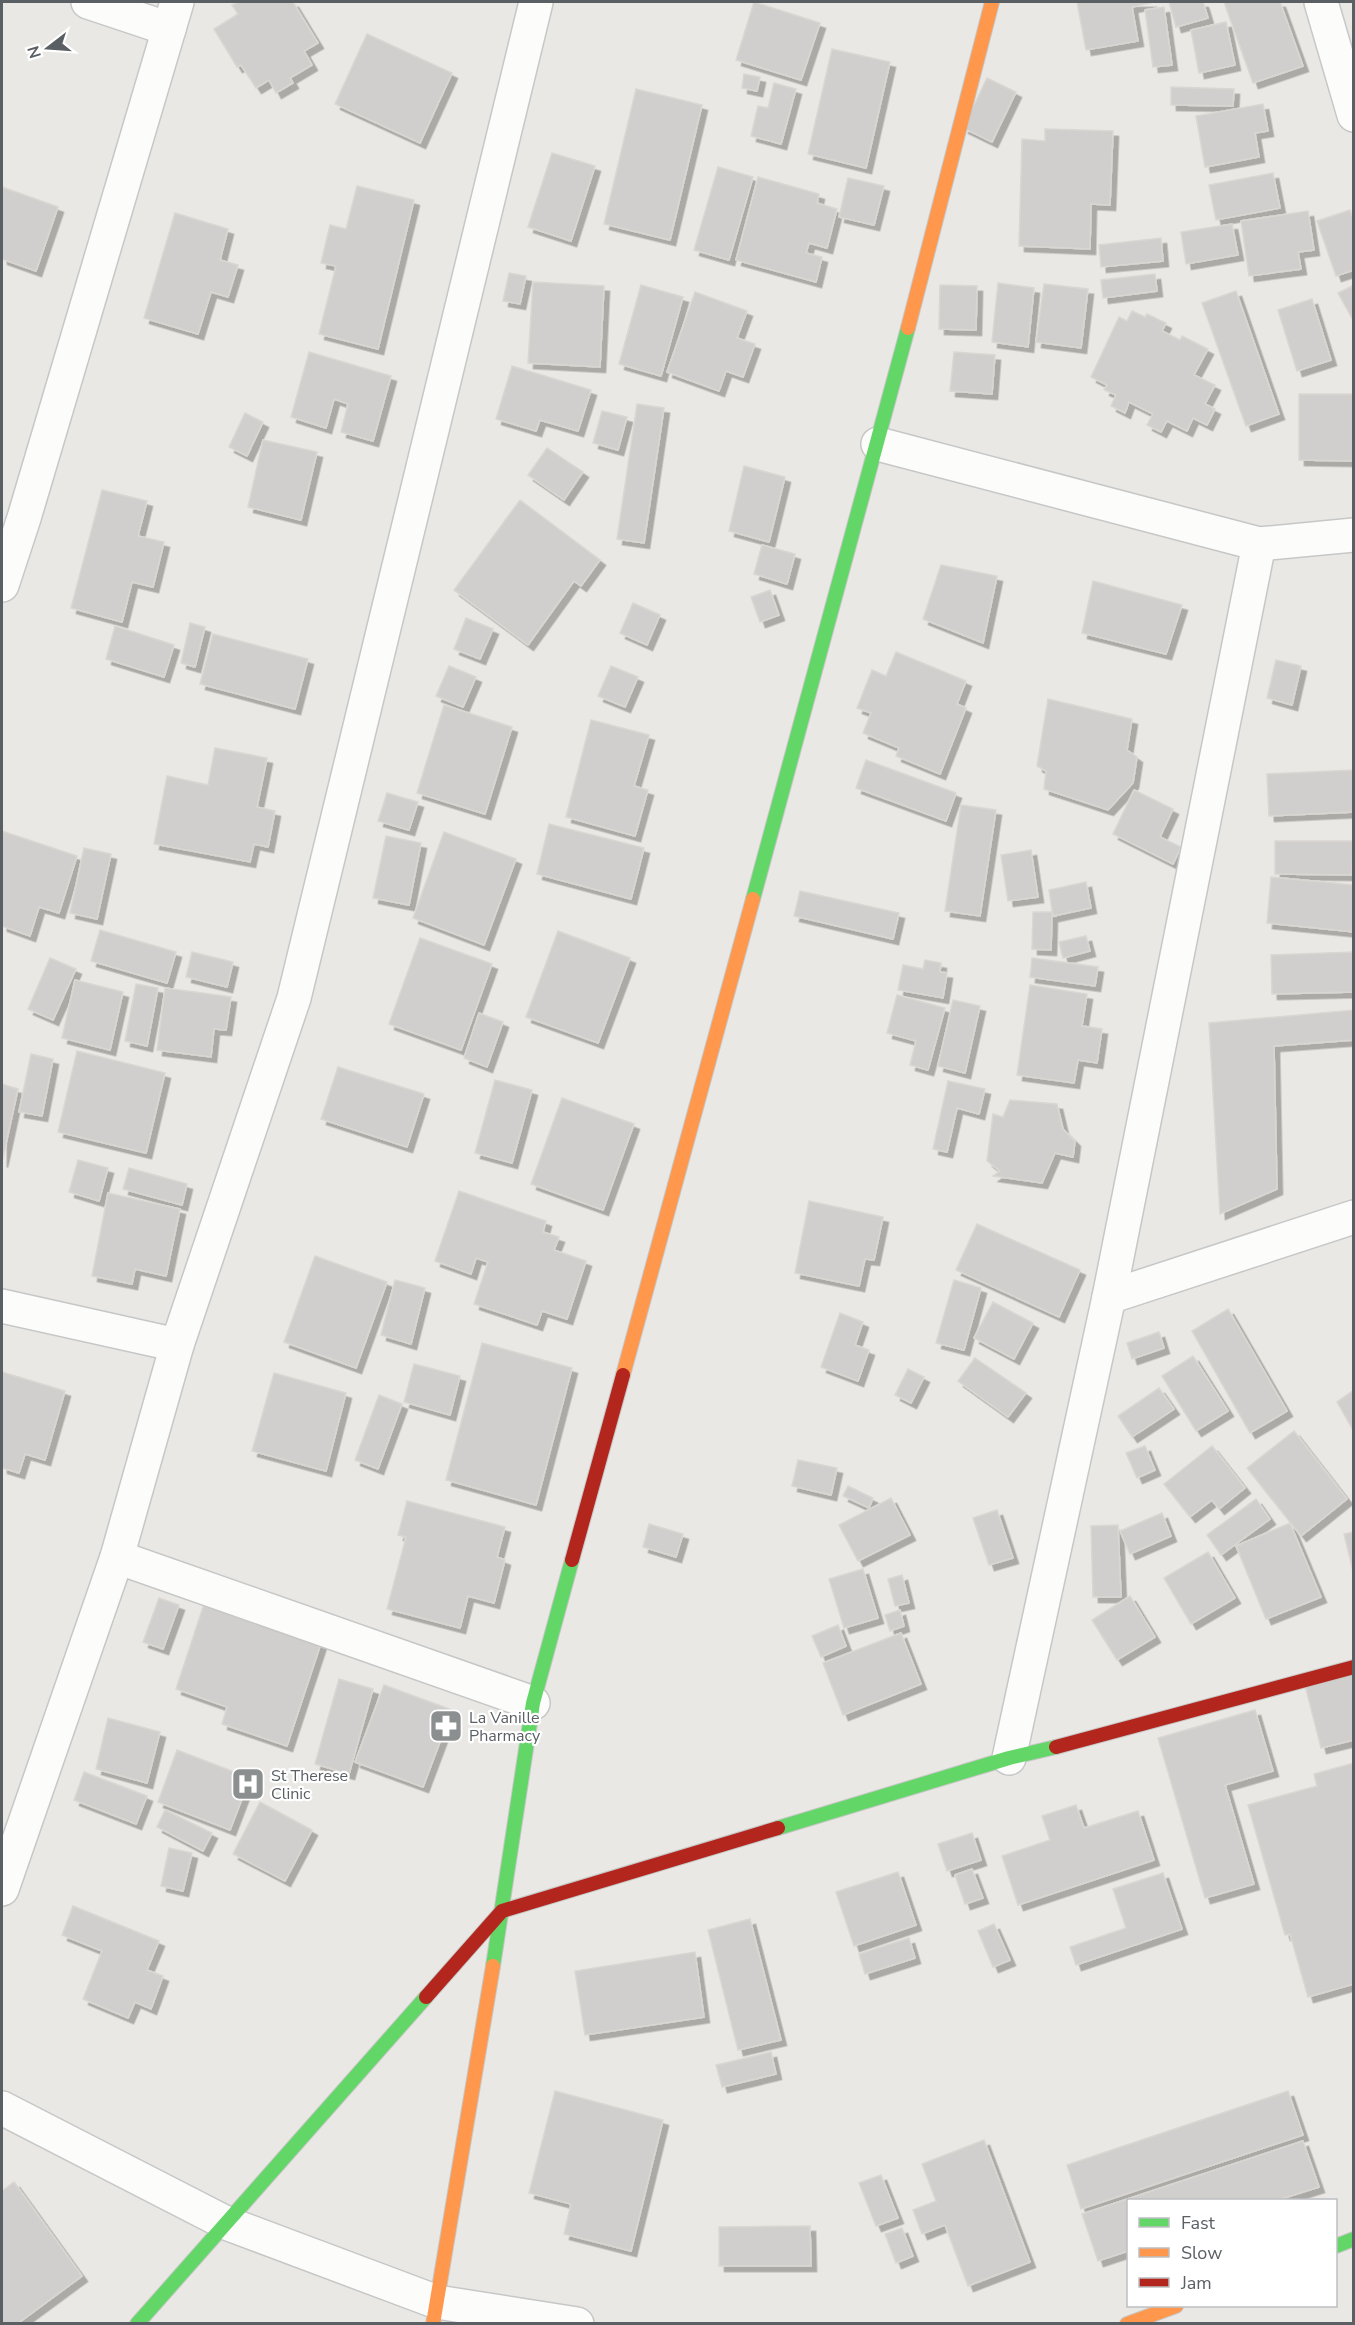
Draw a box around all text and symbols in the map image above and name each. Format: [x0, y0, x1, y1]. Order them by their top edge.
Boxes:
north arrow [18, 18, 78, 78]
text: N [22, 43, 47, 61]
place label: La Vanille Pharmacy [469, 1707, 541, 1747]
pharmacy icon: La Vanille Pharmacy [428, 1708, 464, 1744]
place label: St Therese Clinic [271, 1765, 348, 1805]
hospital icon: St Therese Clinic [230, 1766, 266, 1802]
legend [1127, 2199, 1337, 2307]
text: Fast [1181, 2211, 1216, 2235]
text: Slow [1181, 2241, 1222, 2265]
text: Jam [1180, 2271, 1212, 2295]

